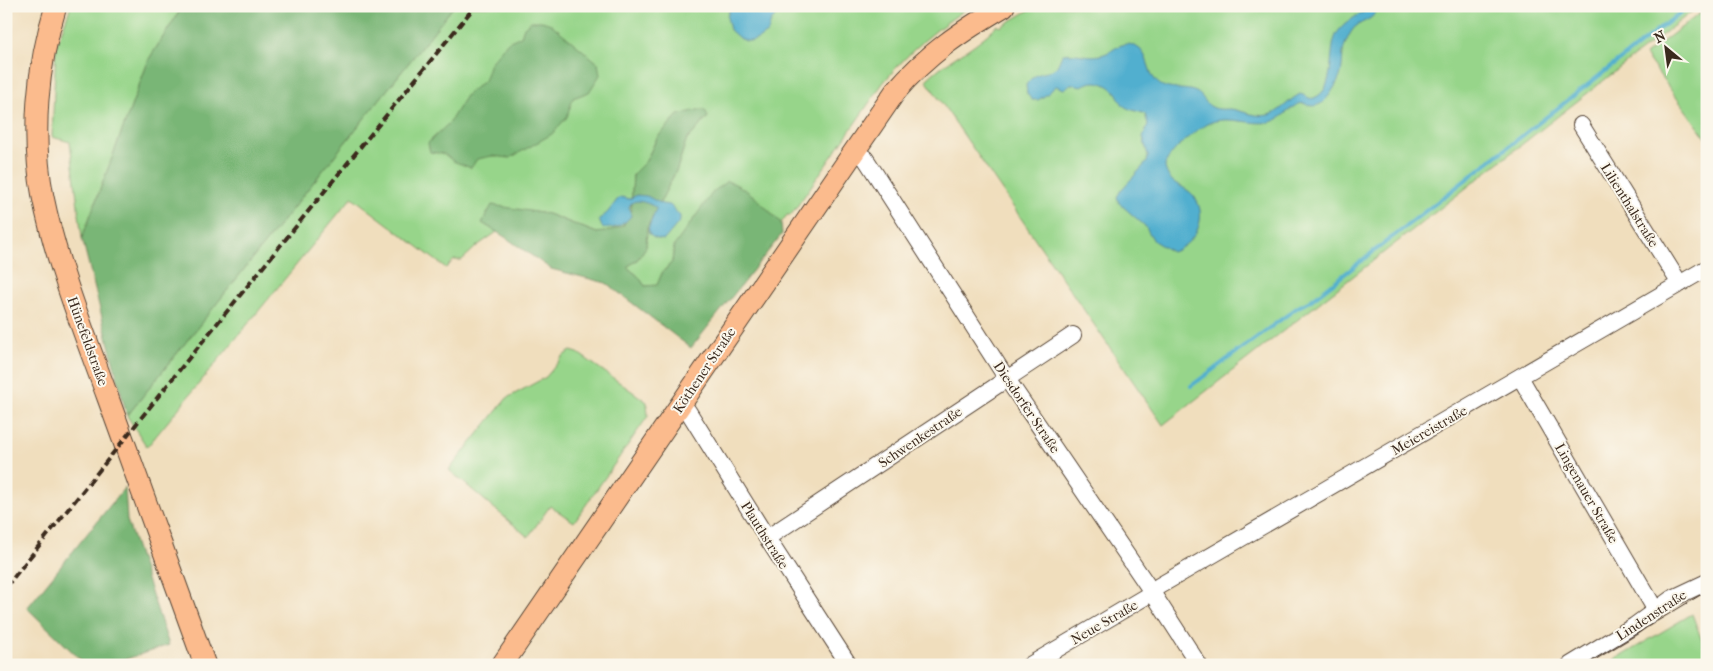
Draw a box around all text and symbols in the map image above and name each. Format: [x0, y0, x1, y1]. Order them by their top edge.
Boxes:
north arrow [1640, 22, 1690, 72]
text: N [1651, 27, 1669, 47]
street label: Lilienthalstraße [1597, 160, 1662, 250]
street label: Hünefeldstraße [64, 294, 112, 388]
street label: Köthener Straße [669, 324, 739, 416]
street label: Diesdorfer Straße [990, 358, 1064, 456]
street label: Meiereistraße [1388, 402, 1470, 459]
street label: Schwenkestraße [875, 403, 965, 472]
street label: Lingenauer Straße [1551, 440, 1622, 546]
street label: Plauthstraße [737, 498, 792, 572]
street label: Lindenstraße [1613, 586, 1690, 644]
street label: Neue Straße [1068, 596, 1141, 648]

